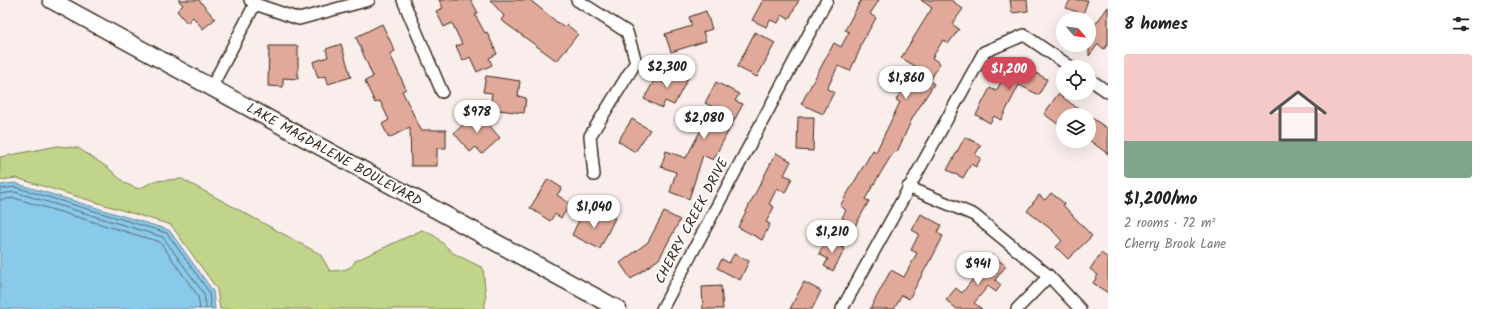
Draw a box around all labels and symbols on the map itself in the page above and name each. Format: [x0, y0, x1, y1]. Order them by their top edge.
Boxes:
north arrow [1056, 12, 1096, 52]
pin: $2,300 [634, 55, 700, 89]
pin: $1,200 [976, 57, 1042, 91]
pin: $1,860 [873, 66, 939, 100]
street label: LAKE MAGDALENE BOULEVARD [242, 97, 426, 213]
pin: $978 [453, 100, 501, 134]
pin: $2,080 [671, 106, 737, 140]
street label: CHERRY CREEK DRIVE [649, 153, 735, 288]
pin: $1,040 [561, 195, 627, 229]
pin: $1,210 [799, 220, 865, 254]
pin: $941 [954, 252, 1002, 286]

